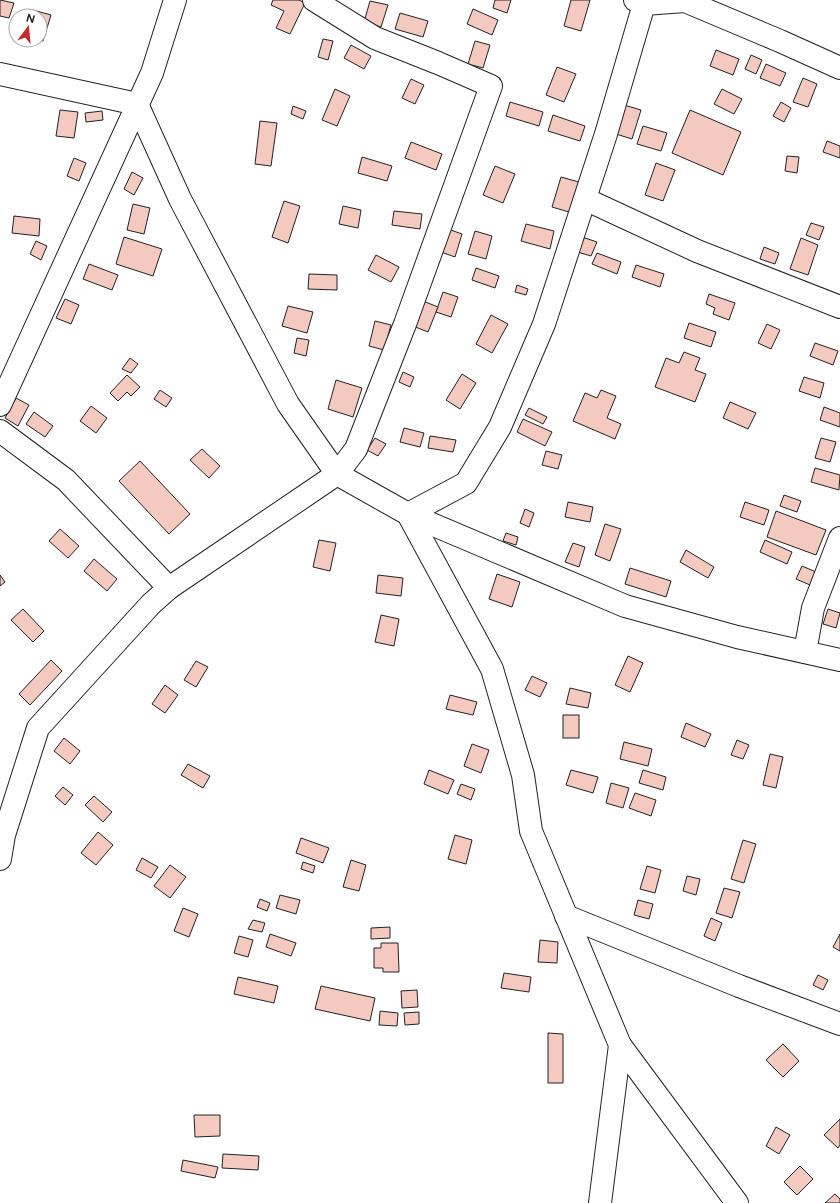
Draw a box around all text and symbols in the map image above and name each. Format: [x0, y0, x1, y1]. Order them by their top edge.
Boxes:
north arrow [8, 8, 48, 48]
text: N [25, 11, 37, 26]

